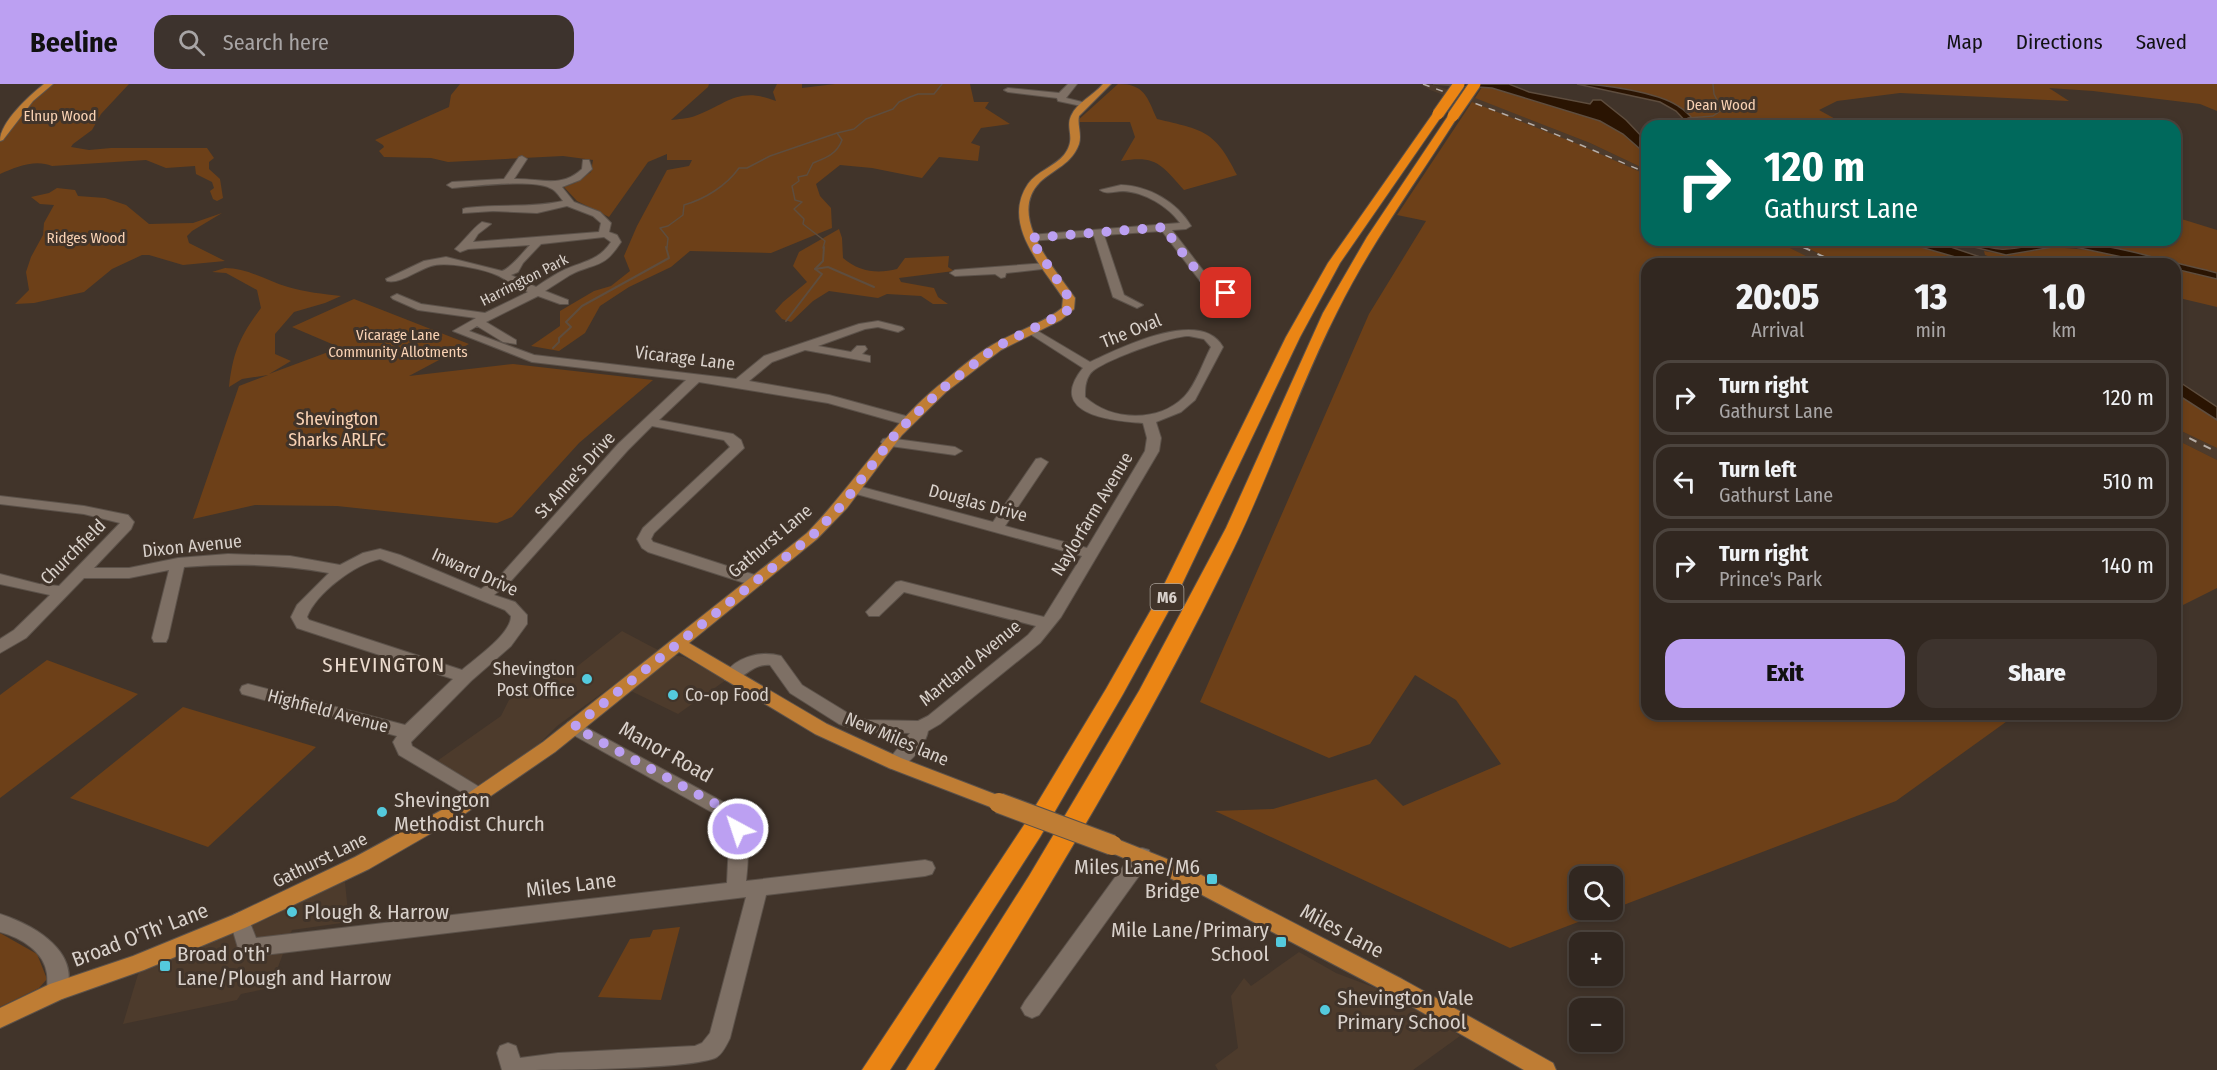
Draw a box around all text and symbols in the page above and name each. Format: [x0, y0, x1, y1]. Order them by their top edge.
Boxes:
search box [154, 15, 574, 69]
text: Beeline [30, 26, 118, 59]
icon: search [175, 26, 208, 59]
text: Search here [223, 29, 329, 56]
text: Map [1946, 29, 1983, 55]
text: Directions [2016, 29, 2103, 55]
text: Saved [2136, 29, 2187, 55]
park label: Dean Wood [1686, 96, 1756, 114]
park label: Elnup Wood [23, 107, 97, 125]
text: 120 m [1764, 142, 1865, 192]
icon: right [1665, 144, 1743, 222]
text: Gathurst Lane [1764, 193, 1918, 225]
park label: Ridges Wood [46, 229, 126, 247]
street label: Harrington Park [477, 250, 571, 310]
pin [1200, 267, 1251, 318]
text: 20:05 [1736, 275, 1819, 319]
text: 13 [1914, 275, 1947, 319]
text: 1.0 [2042, 275, 2086, 319]
icon: arrive [1209, 276, 1242, 309]
street label: The Oval [1097, 309, 1165, 353]
text: Arrival [1751, 318, 1804, 342]
text: min [1915, 318, 1946, 342]
text: km [2052, 318, 2077, 342]
park label: Vicarage Lane Community Allotments [328, 326, 468, 361]
street label: Vicarage Lane [634, 341, 736, 375]
text: Turn right [1719, 372, 1808, 399]
icon: right [1668, 381, 1701, 414]
text: 120 m [2102, 384, 2154, 411]
text: Gathurst Lane [1719, 399, 1833, 423]
park label: Shevington Sharks ARLFC [288, 408, 386, 451]
street label: St Anne's Drive [530, 427, 620, 523]
street label: Naylorfarm Avenue [1046, 448, 1138, 580]
text: Turn left [1719, 456, 1797, 483]
icon: left [1668, 465, 1701, 498]
text: 510 m [2103, 468, 2154, 495]
street label: Douglas Drive [926, 479, 1030, 527]
text: Gathurst Lane [1719, 483, 1833, 507]
street label: Gathurst Lane [724, 499, 817, 582]
street label: Churchfield [36, 515, 110, 589]
street label: Dixon Avenue [141, 530, 243, 562]
text: Turn right [1719, 540, 1808, 567]
street label: Inward Drive [428, 543, 522, 601]
icon: right [1668, 549, 1701, 582]
text: 140 m [2101, 552, 2154, 579]
text: Prince's Park [1719, 567, 1822, 591]
road number: M6 [1150, 584, 1184, 610]
street label: Martland Avenue [915, 615, 1025, 711]
button: Exit [1665, 639, 1905, 708]
button: Share [1917, 639, 2157, 708]
district label: SHEVINGTON [322, 652, 446, 678]
place label: Shevington Post Office [493, 658, 575, 701]
marker: Shevington Post Office [580, 672, 594, 686]
street label: Highfield Avenue [265, 684, 391, 738]
place label: Co-op Food [685, 684, 769, 706]
marker: Co-op Food [666, 688, 680, 702]
street label: New Miles lane [842, 707, 952, 771]
street label: Manor Road [615, 716, 717, 788]
place label: Shevington Methodist Church [394, 787, 545, 837]
position arrow [706, 797, 770, 861]
marker: Shevington Methodist Church [375, 805, 389, 819]
street label: Gathurst Lane [269, 828, 371, 892]
place label: Miles Lane/M6 Bridge [1074, 854, 1200, 904]
map controls [1569, 866, 1623, 1052]
button: search [1569, 866, 1623, 920]
street label: Miles Lane [524, 867, 618, 903]
marker: Miles Lane/M6 Bridge [1205, 872, 1219, 886]
street label: Broad O'Th' Lane [68, 897, 212, 973]
street label: Miles Lane [1296, 898, 1388, 964]
place label: Plough & Harrow [304, 899, 449, 925]
marker: Plough & Harrow [285, 905, 299, 919]
place label: Mile Lane/Primary School [1111, 917, 1270, 967]
button: + [1569, 932, 1623, 986]
marker: Mile Lane/Primary School [1274, 935, 1288, 949]
place label: Broad o'th' Lane/Plough and Harrow [177, 941, 392, 991]
marker: Broad o'th' Lane/Plough and Harrow [158, 959, 172, 973]
place label: Shevington Vale Primary School [1337, 985, 1474, 1035]
button: − [1569, 998, 1623, 1052]
marker: Shevington Vale Primary School [1318, 1003, 1332, 1017]

